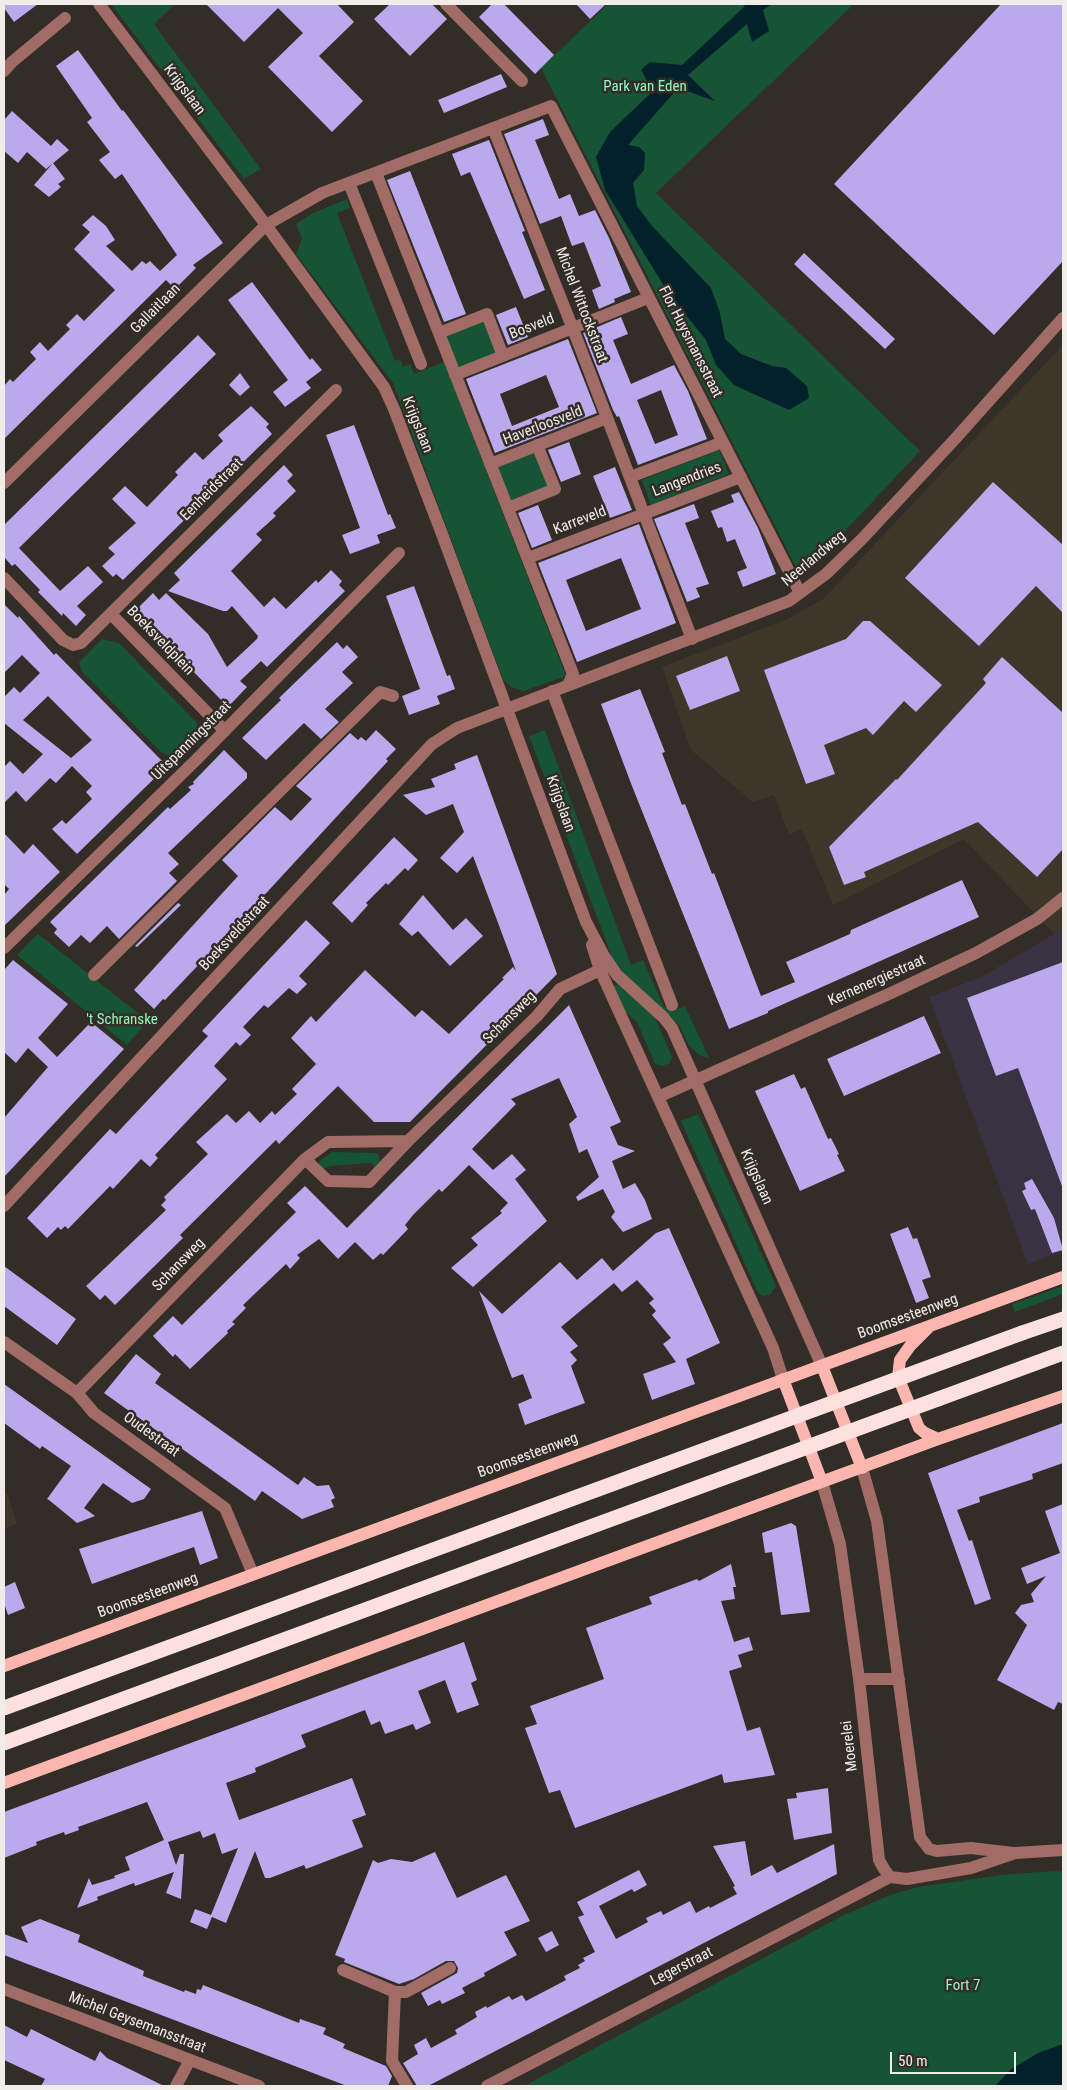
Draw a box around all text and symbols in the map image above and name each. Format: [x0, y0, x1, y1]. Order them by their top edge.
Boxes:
street label: Krijgslaan [159, 61, 209, 119]
park label: Park van Eden [603, 78, 687, 96]
street label: Michel Wittockstraat [551, 245, 611, 365]
street label: Gallaitlaan [127, 280, 185, 338]
street label: Flor Huysmansstraat [654, 283, 726, 401]
street label: Bosveld [507, 310, 557, 344]
street label: Krijgslaan [398, 394, 436, 456]
street label: Haverloosveld [501, 403, 585, 449]
street label: Eenheidstraat [177, 455, 247, 525]
street label: Langendries [650, 459, 724, 501]
street label: Karreveld [551, 503, 609, 539]
street label: Neerlandweg [779, 527, 849, 591]
street label: Boeksveldplein [123, 603, 197, 679]
street label: Uitspanningstraat [149, 698, 235, 784]
street label: Krijgslaan [541, 773, 579, 835]
street label: Boeksveldstraat [196, 893, 274, 975]
street label: Kernenergiestraat [825, 951, 929, 1011]
street label: Schansweg [480, 988, 540, 1048]
park label: 't Schranske [86, 1011, 158, 1029]
street label: Krijgslaan [736, 1146, 776, 1208]
street label: Schansweg [149, 1234, 209, 1296]
street label: Boomsesteenweg [855, 1291, 961, 1343]
street label: Oudestraat [119, 1409, 183, 1461]
street label: Boomsesteenweg [475, 1430, 581, 1482]
street label: Boomsesteenweg [95, 1570, 201, 1622]
street label: Moerelei [838, 1719, 862, 1773]
street label: Legerstraat [648, 1944, 716, 1990]
park label: Fort 7 [946, 1977, 980, 1995]
street label: Michel Geysemansstraat [66, 1988, 208, 2058]
scale bar [892, 2042, 1018, 2074]
text: 50 m [898, 2052, 928, 2070]

